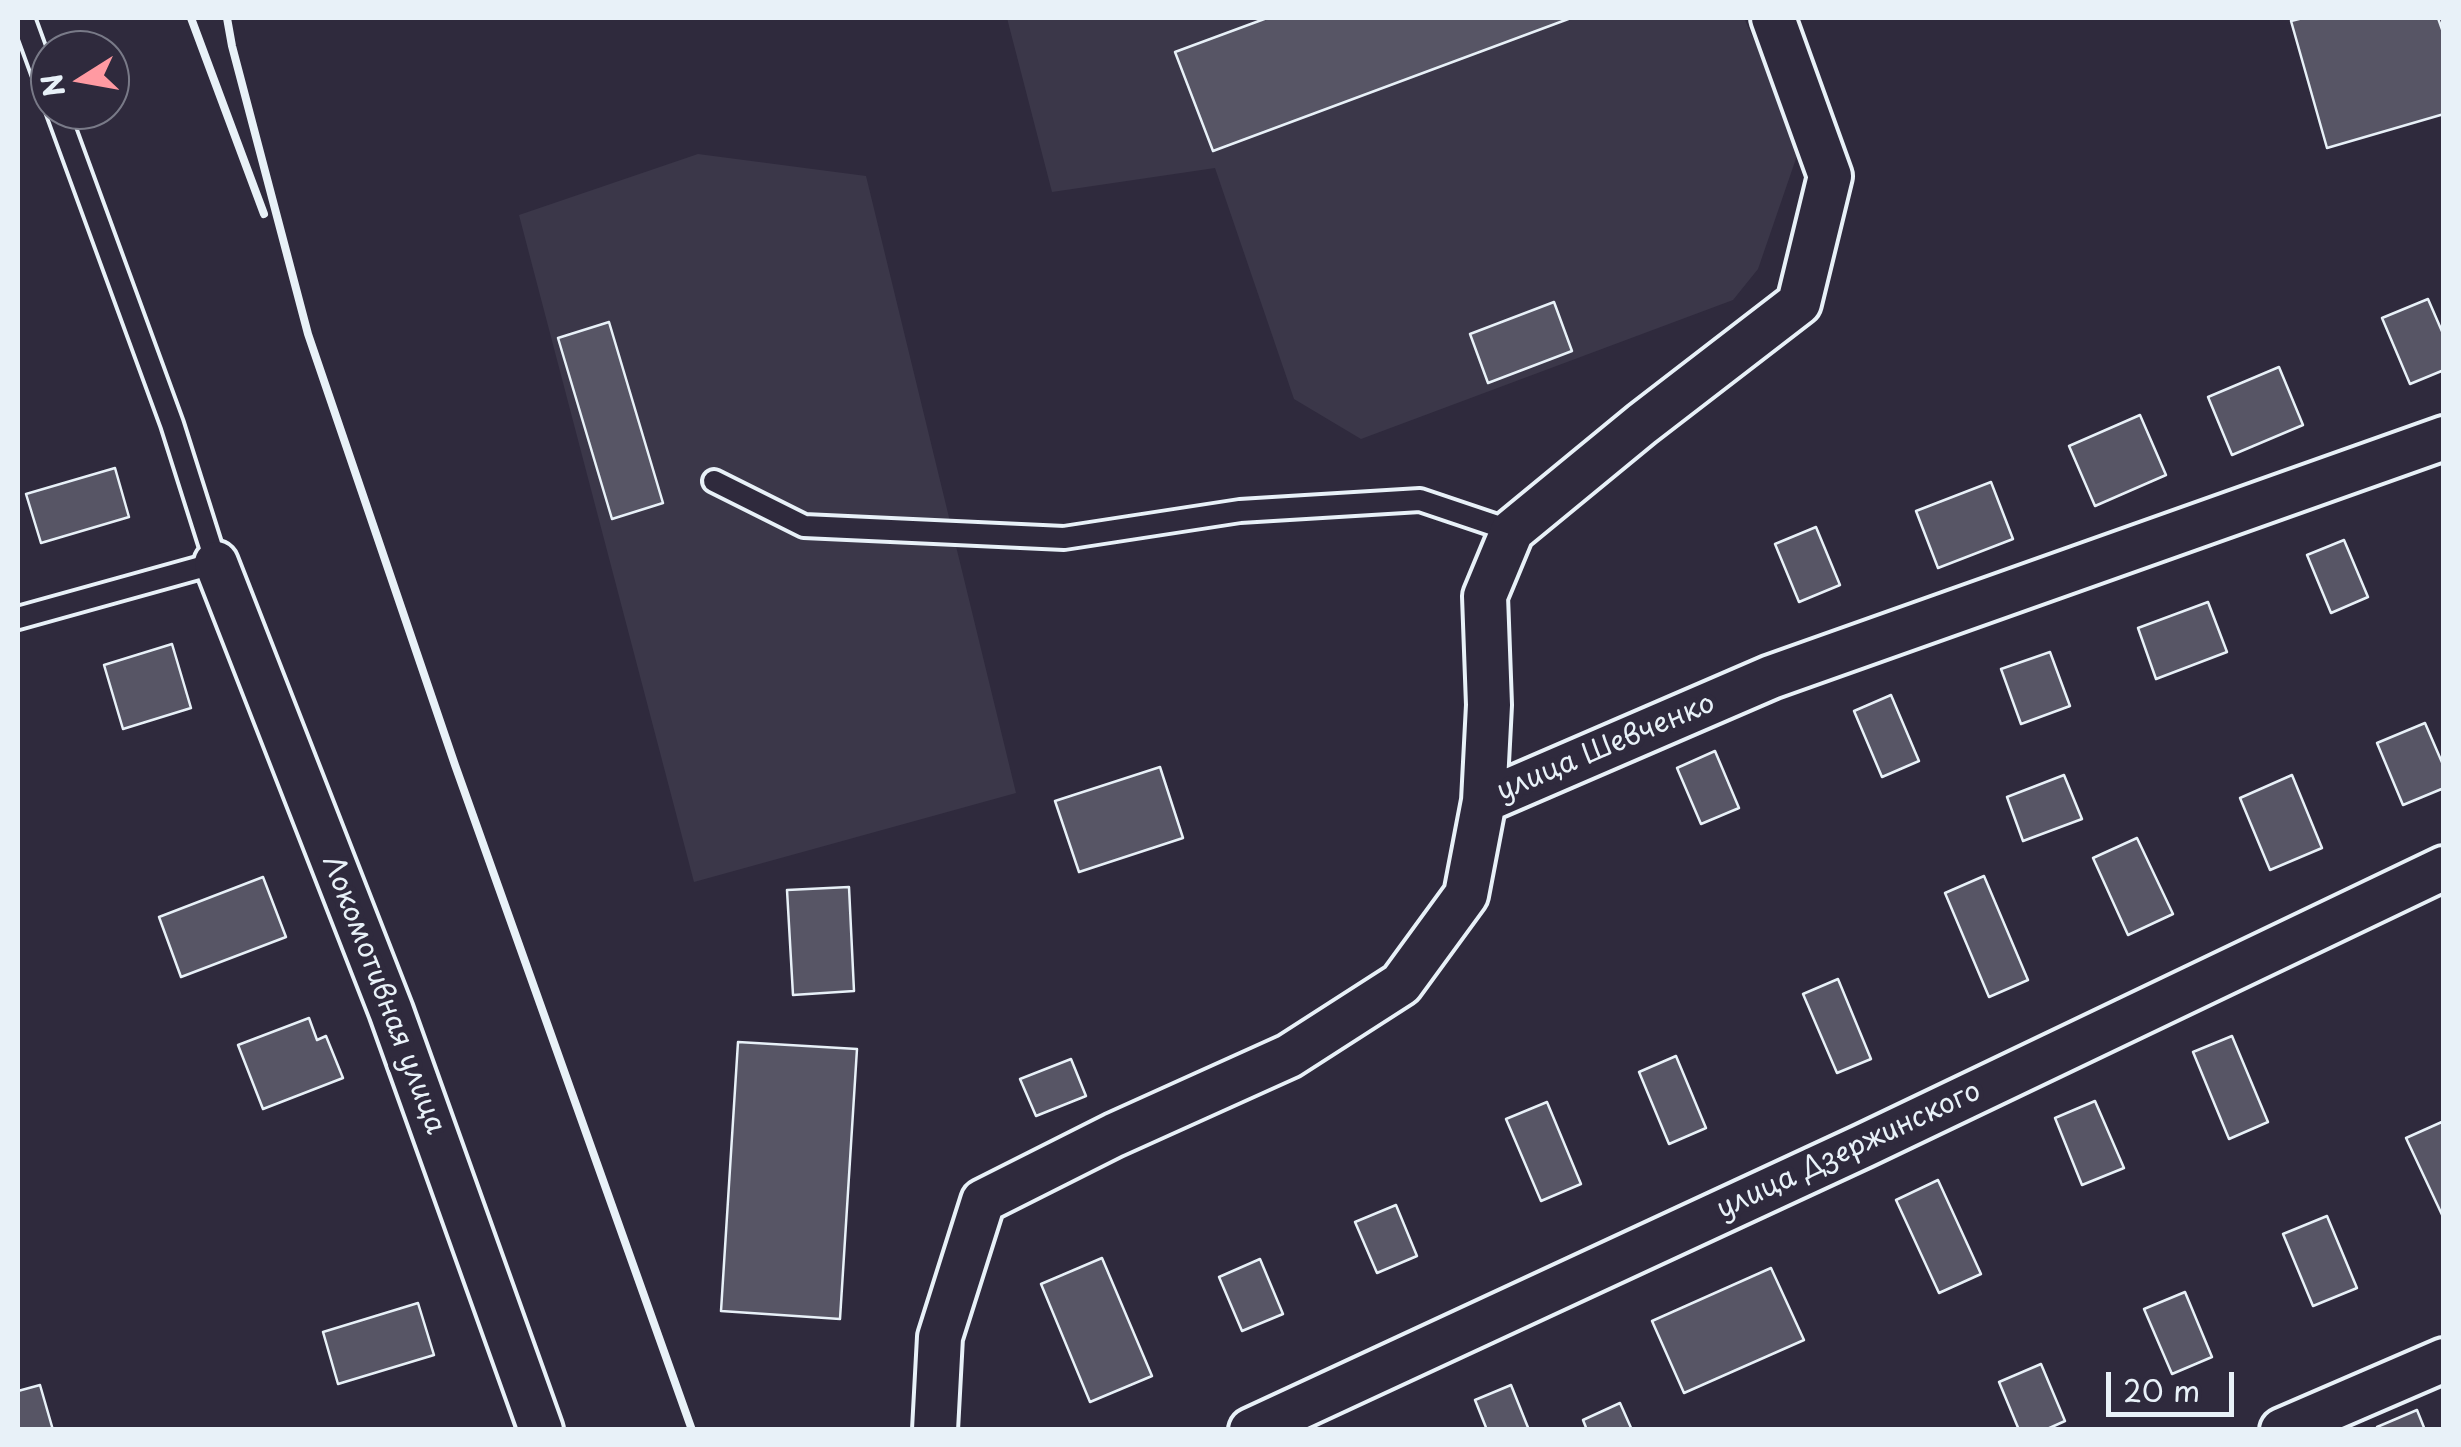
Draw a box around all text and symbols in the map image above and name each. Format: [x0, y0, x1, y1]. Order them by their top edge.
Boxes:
north arrow [30, 30, 130, 130]
text: N [29, 70, 75, 100]
street label: улица Шевченко [1492, 687, 1720, 809]
street label: Локомотивная улица [314, 851, 452, 1139]
street label: улица Дзержинского [1712, 1075, 1986, 1227]
scale bar [2111, 1352, 2238, 1414]
text: 20 m [2123, 1367, 2200, 1412]

